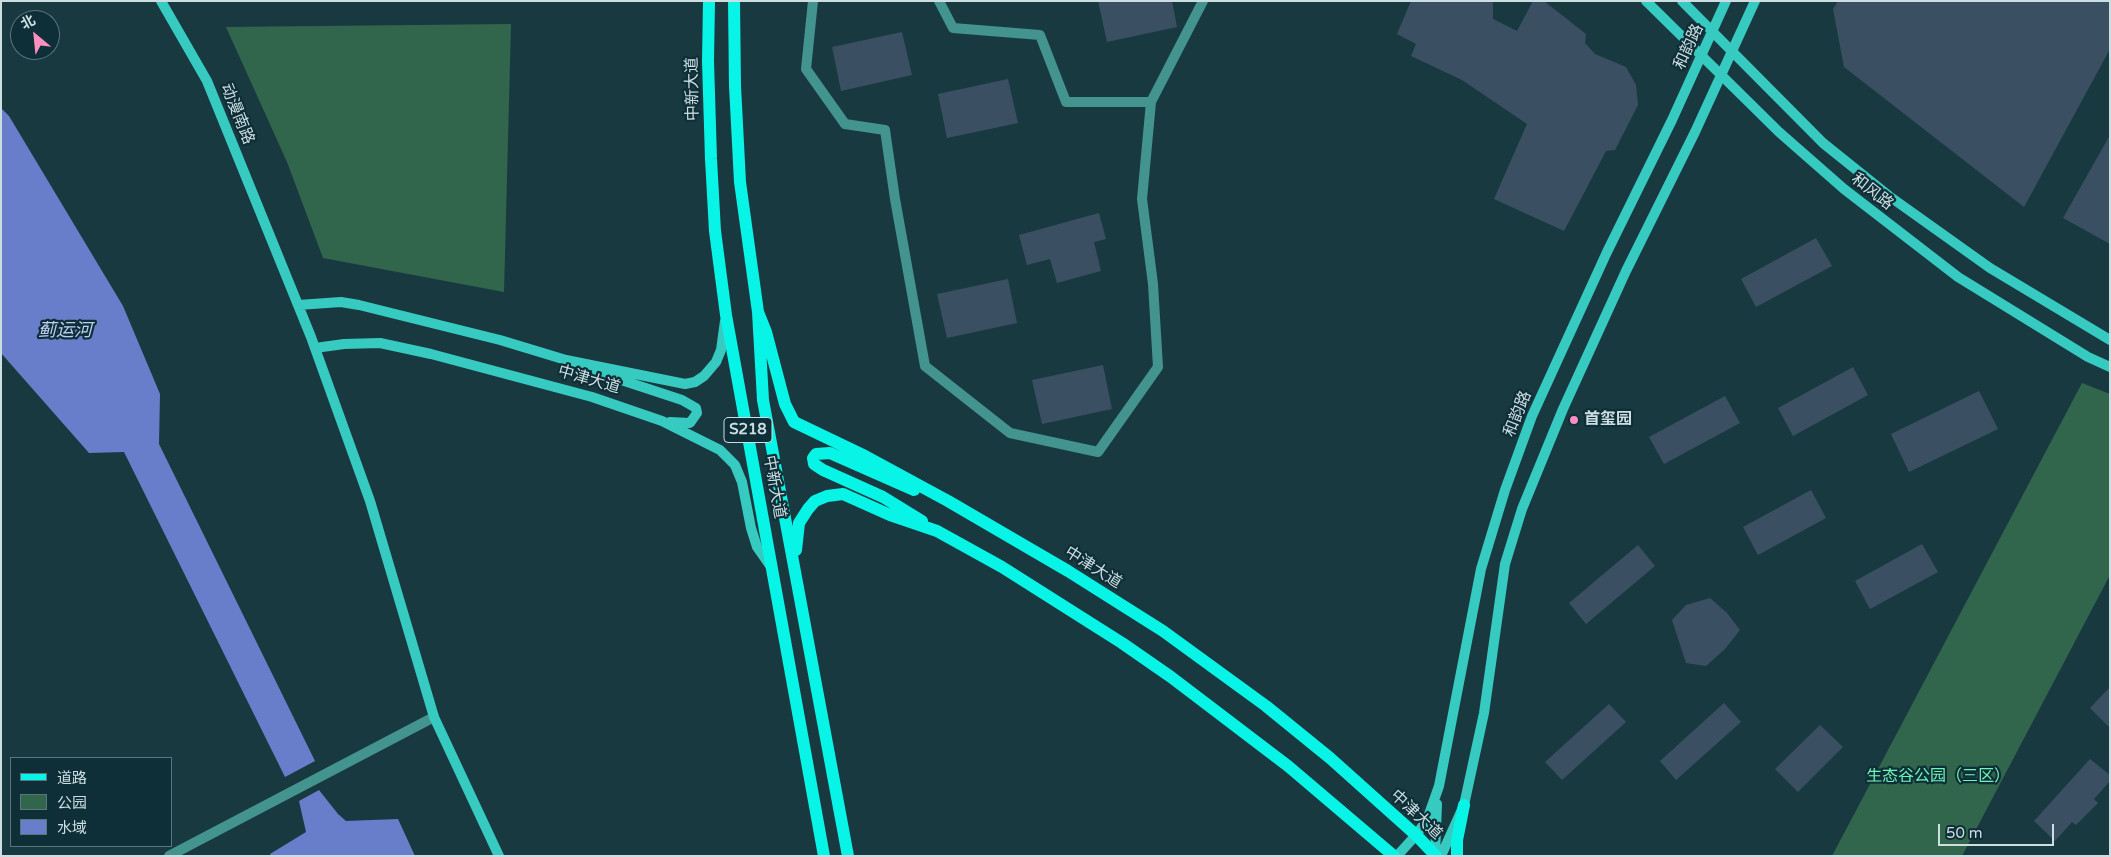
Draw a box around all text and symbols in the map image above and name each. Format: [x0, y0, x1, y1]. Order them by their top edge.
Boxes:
north arrow [10, 10, 60, 60]
text: 北 [18, 11, 38, 33]
street label: 和韵路 [1670, 21, 1708, 73]
street label: 中新大道 [683, 57, 703, 121]
street label: 动漫南路 [216, 81, 258, 147]
street label: 和风路 [1847, 170, 1897, 214]
water label: 蓟运河 [38, 320, 92, 342]
street label: 中津大道 [556, 362, 622, 398]
street label: 和韵路 [1500, 388, 1536, 440]
place label: 首玺园 [1584, 410, 1632, 430]
marker: 首玺园 [1568, 414, 1580, 426]
road number: S218 [724, 418, 772, 442]
street label: 中新大道 [759, 454, 789, 520]
street label: 中津大道 [1061, 543, 1125, 593]
legend [10, 757, 172, 847]
park label: 生态谷公园（三区） [1866, 767, 2010, 787]
text: 道路 [57, 769, 87, 787]
street label: 中津大道 [1386, 786, 1446, 844]
text: 公园 [57, 794, 87, 812]
scale bar [1941, 814, 2057, 846]
text: 水域 [57, 819, 87, 837]
text: 50 m [1946, 824, 1983, 842]

